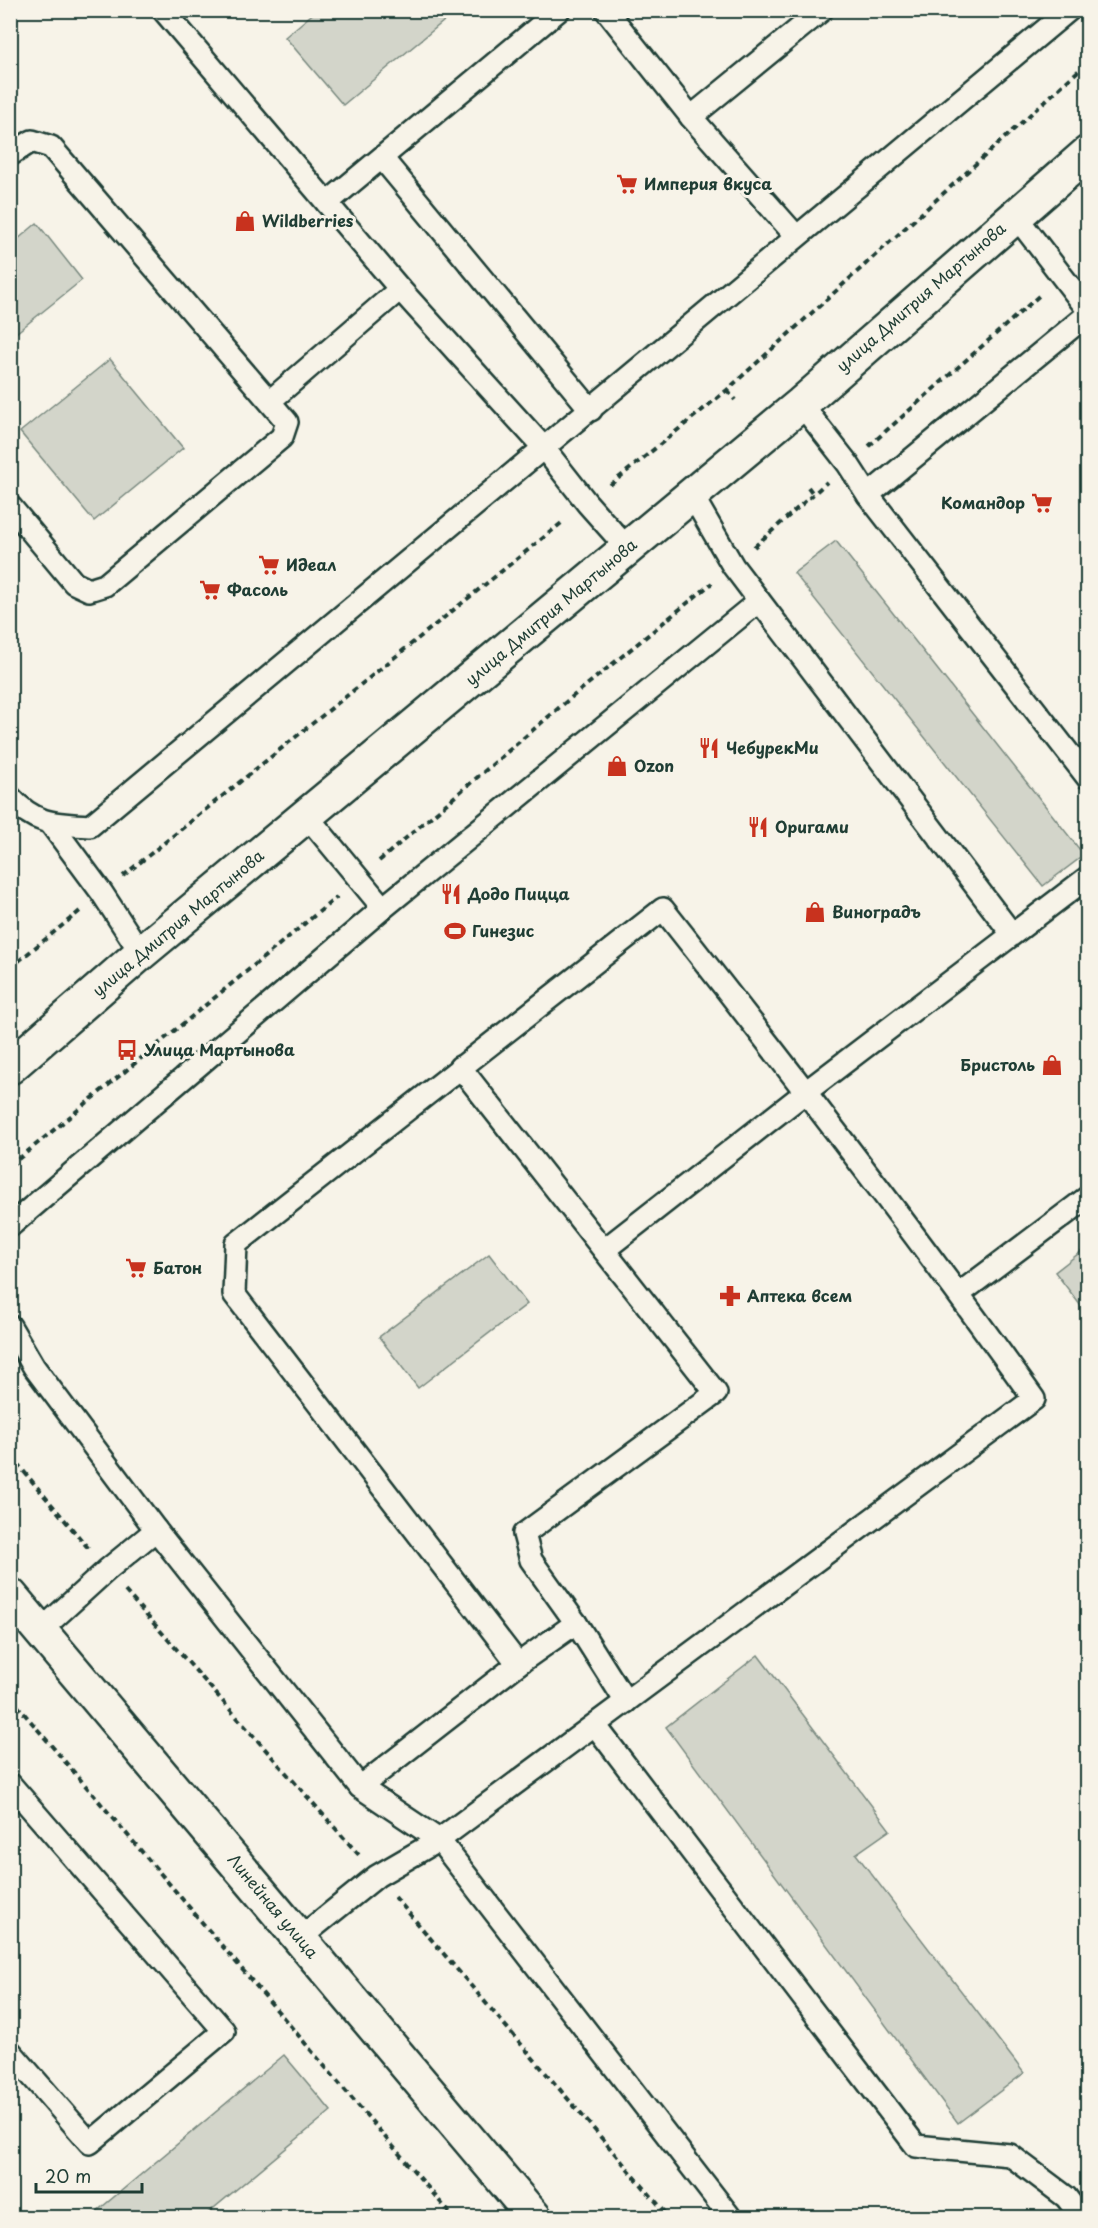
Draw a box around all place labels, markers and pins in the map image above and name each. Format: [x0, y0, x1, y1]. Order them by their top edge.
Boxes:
place label: Империя вкуса [644, 171, 772, 195]
supermarket icon: Империя вкуса [615, 172, 639, 196]
place label: Wildberries [262, 208, 354, 232]
shop icon: Wildberries [233, 209, 257, 233]
place label: Командор [941, 490, 1025, 514]
supermarket icon: Командор [1030, 491, 1054, 515]
place label: Идеал [286, 552, 337, 576]
supermarket icon: Идеал [257, 553, 281, 577]
place label: Фасоль [227, 577, 288, 601]
supermarket icon: Фасоль [198, 578, 222, 602]
place label: ЧебурекМи [726, 735, 819, 759]
restaurant icon: ЧебурекМи [697, 736, 721, 760]
place label: Ozon [634, 753, 674, 777]
shop icon: Ozon [605, 754, 629, 778]
place label: Оригами [775, 814, 849, 838]
restaurant icon: Оригами [746, 815, 770, 839]
place label: Додо Пицца [467, 881, 570, 905]
restaurant icon: Додо Пицца [439, 882, 463, 906]
place label: Виноградъ [832, 899, 921, 923]
shop icon: Виноградъ [803, 900, 827, 924]
place label: Гинезис [472, 918, 535, 942]
sports icon: Гинезис [443, 919, 467, 943]
place label: Улица Мартынова [143, 1037, 295, 1061]
bus stop icon: Улица Мартынова [115, 1038, 139, 1062]
place label: Бристоль [960, 1052, 1035, 1076]
shop icon: Бристоль [1040, 1053, 1064, 1077]
place label: Батон [153, 1255, 202, 1279]
supermarket icon: Батон [124, 1256, 148, 1280]
place label: Аптека всем [747, 1283, 852, 1307]
pharmacy icon: Аптека всем [718, 1284, 742, 1308]

